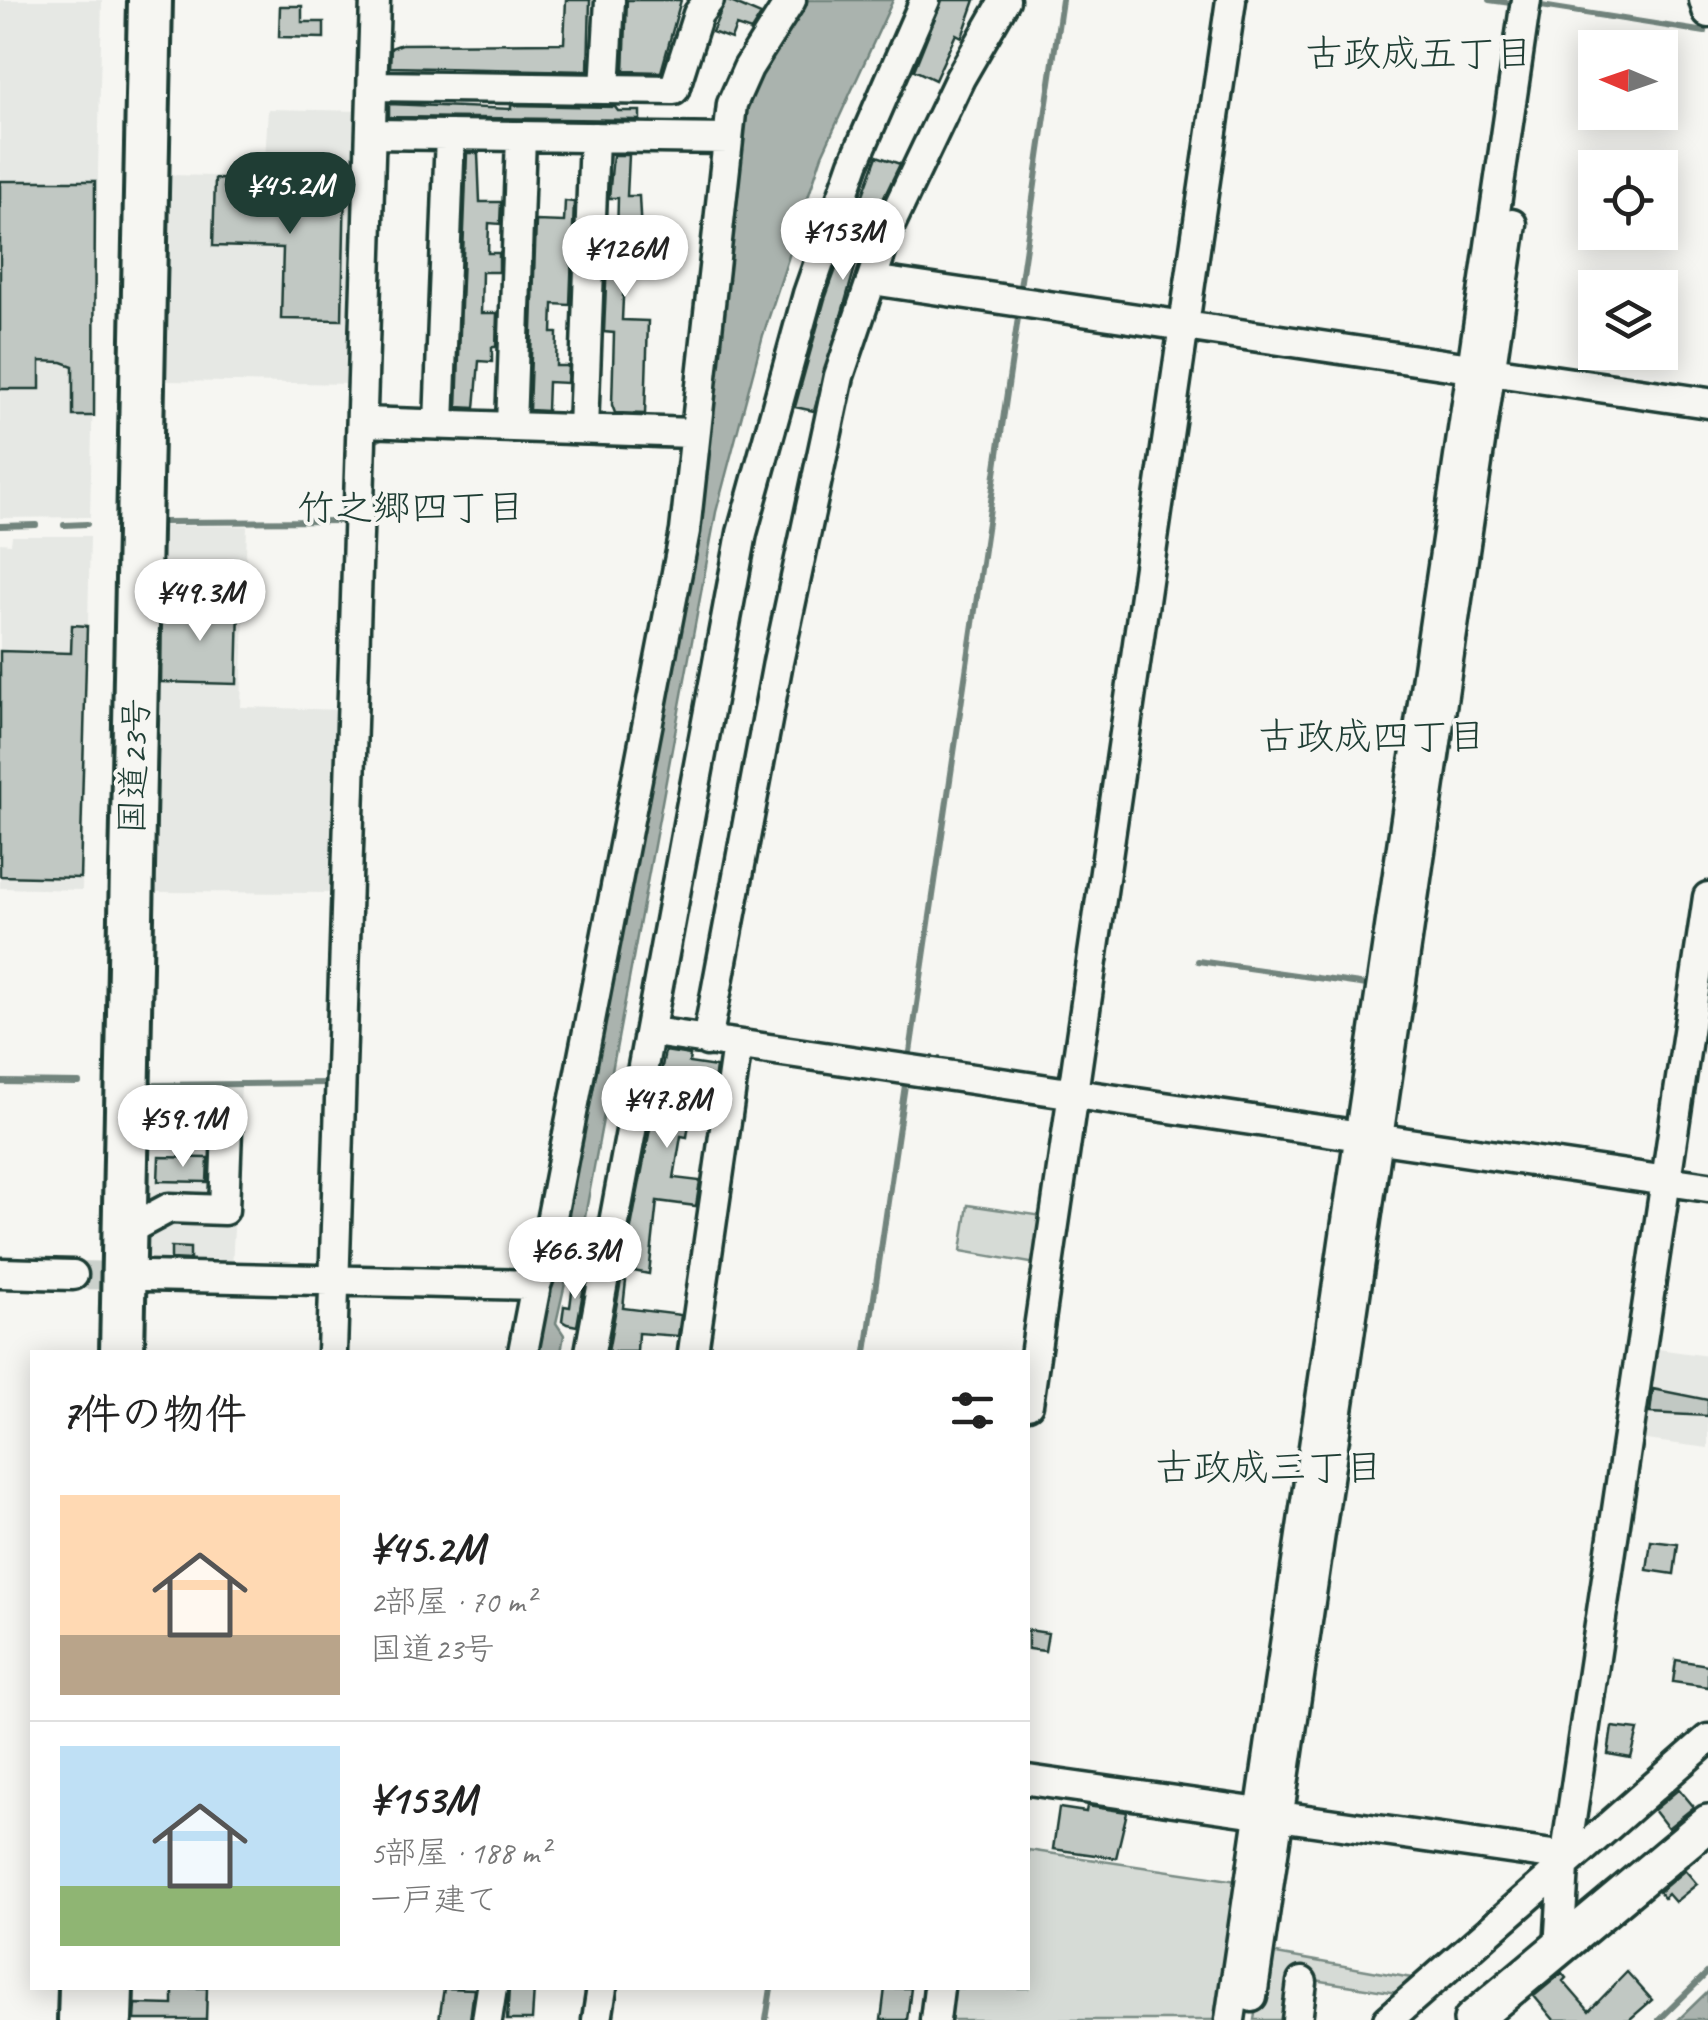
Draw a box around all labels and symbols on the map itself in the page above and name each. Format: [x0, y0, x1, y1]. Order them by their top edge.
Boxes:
district label: 古政成五丁目 [1305, 30, 1533, 77]
north arrow [1578, 30, 1678, 130]
pin: ¥45.2M [209, 152, 371, 237]
pin: ¥153M [773, 198, 913, 283]
pin: ¥126M [555, 215, 695, 300]
district label: 竹之郷四丁目 [297, 484, 525, 531]
pin: ¥49.3M [119, 559, 281, 644]
street label: 国道23号 [109, 697, 159, 835]
district label: 古政成四丁目 [1258, 713, 1486, 760]
pin: ¥47.8M [586, 1066, 748, 1151]
pin: ¥59.1M [102, 1085, 264, 1170]
pin: ¥66.3M [494, 1217, 656, 1302]
district label: 古政成三丁目 [1155, 1444, 1383, 1491]

